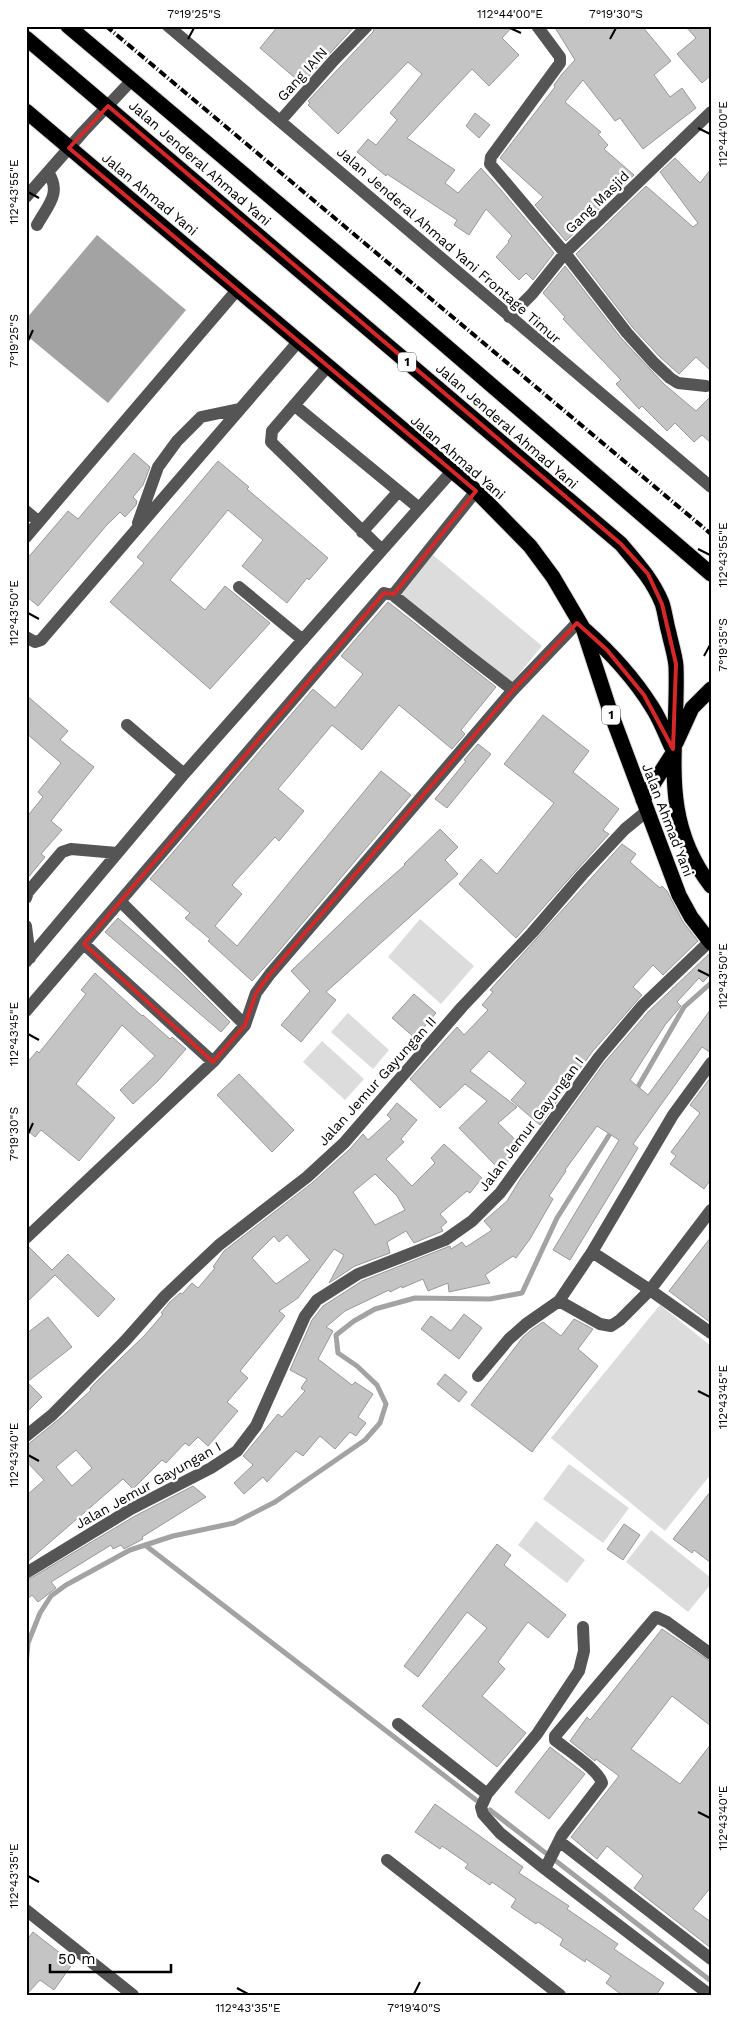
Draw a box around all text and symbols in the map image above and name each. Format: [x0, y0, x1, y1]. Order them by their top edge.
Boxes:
text: 7°19'25"S [167, 7, 221, 21]
text: 112°44'00"E [477, 7, 543, 21]
text: 7°19'30"S [589, 7, 643, 21]
street label: Gang IAIN [274, 44, 330, 104]
street label: Jalan Jenderal Ahmad Yani [126, 97, 274, 229]
text: 112°44'00"E [716, 101, 730, 167]
street label: Jalan Jenderal Ahmad Yani Frontage Timur [334, 143, 564, 347]
street label: Jalan Ahmad Yani [99, 149, 201, 239]
text: 112°43'55"E [7, 159, 21, 225]
street label: Gang Masjid [562, 168, 632, 236]
text: 7°19'25"S [7, 314, 21, 368]
road number: 1 [398, 352, 416, 372]
street label: Jalan Jenderal Ahmad Yani [433, 360, 581, 492]
street label: Jalan Ahmad Yani [407, 412, 509, 502]
text: 112°43'55"E [716, 522, 730, 588]
text: 112°43'50"E [7, 580, 21, 646]
text: 7°19'35"S [716, 618, 730, 672]
road number: 1 [602, 706, 620, 724]
street label: Jalan Ahmad Yani [639, 761, 697, 879]
text: 112°43'50"E [716, 943, 730, 1009]
text: 112°43'45"E [7, 1001, 21, 1066]
street label: Jalan Jemur Gayungan II [315, 1013, 439, 1149]
street label: Jalan Jemur Gayungan I [475, 1054, 587, 1194]
text: 7°19'30"S [7, 1107, 21, 1161]
text: 112°43'45"E [716, 1364, 730, 1429]
text: 112°43'40"E [7, 1422, 21, 1487]
street label: Jalan Jemur Gayungan I [72, 1438, 224, 1532]
text: 112°43'40"E [716, 1785, 730, 1850]
text: 112°43'35"E [7, 1843, 21, 1909]
scale bar [50, 1941, 171, 1973]
text: 50 m [58, 1950, 95, 1968]
text: 112°43'35"E [215, 2001, 281, 2015]
text: 7°19'40"S [387, 2001, 441, 2015]

